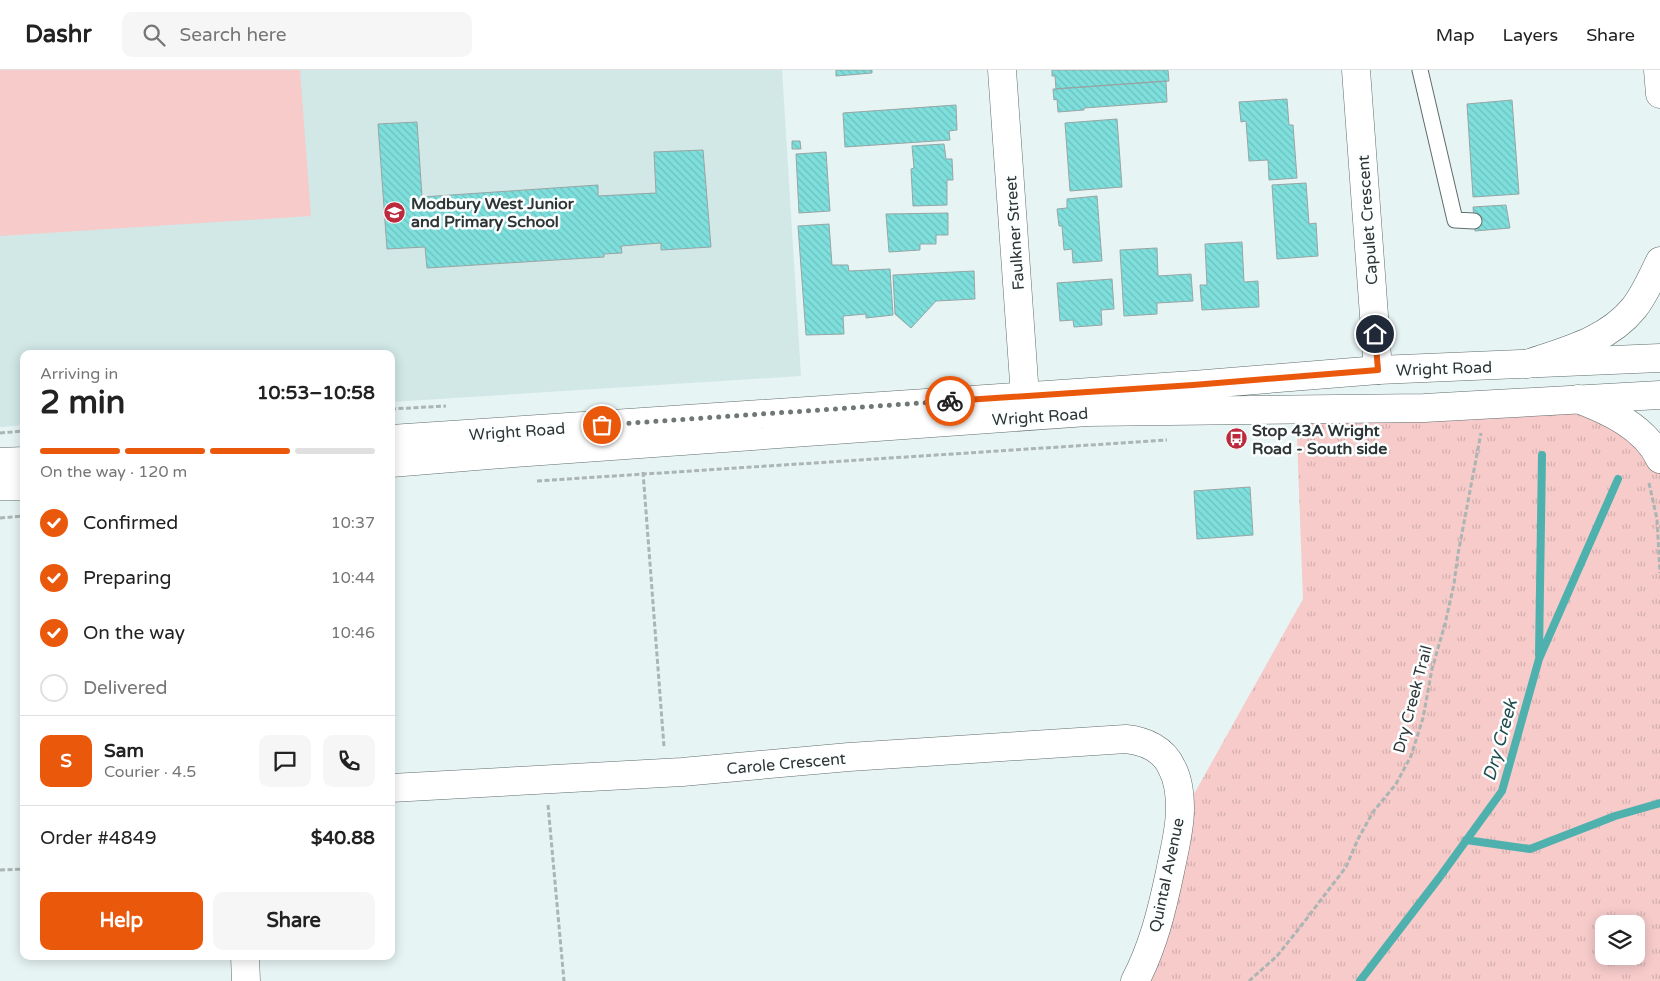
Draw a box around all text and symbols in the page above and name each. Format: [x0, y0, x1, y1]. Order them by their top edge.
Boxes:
search box [122, 12, 472, 57]
text: Dashr [25, 20, 92, 49]
icon: search [140, 21, 168, 49]
text: Search here [180, 24, 286, 46]
text: Map [1436, 24, 1475, 46]
text: Layers [1503, 24, 1558, 46]
text: Share [1586, 24, 1635, 46]
street label: Capulet Crescent [1353, 154, 1383, 286]
street label: Faulkner Street [1001, 175, 1029, 291]
place label: Modbury West Junior and Primary School [411, 194, 575, 232]
school or university icon: Modbury West Junior and Primary School [383, 200, 407, 224]
pin [1354, 313, 1396, 355]
icon: home [1361, 320, 1389, 348]
street label: Wright Road [1396, 357, 1493, 381]
text: Arriving in [40, 364, 118, 384]
courier [925, 376, 975, 426]
text: 10:53–10:58 [257, 382, 375, 404]
text: 2 min [40, 384, 125, 422]
icon: bike [936, 387, 964, 415]
pin [581, 404, 623, 446]
street label: Wright Road [991, 404, 1089, 430]
icon: bag [588, 411, 616, 439]
street label: Wright Road [468, 419, 566, 445]
place label: Stop 43A Wright Road - South side [1252, 421, 1387, 459]
bus stop icon: Stop 43A Wright Road - South side [1224, 427, 1248, 451]
text: On the way · 120 m [40, 462, 187, 482]
icon: check [40, 509, 68, 537]
text: Confirmed [83, 512, 178, 534]
text: 10:37 [331, 513, 375, 533]
icon: check [40, 564, 68, 592]
text: Preparing [83, 567, 172, 589]
text: 10:44 [331, 568, 375, 588]
icon: check [40, 619, 68, 647]
text: On the way [83, 622, 185, 644]
text: 10:46 [331, 623, 375, 643]
street label: Dry Creek Trail [1389, 643, 1437, 755]
text: Delivered [83, 677, 168, 699]
water label: Dry Creek [1478, 696, 1522, 783]
button: chat [259, 735, 311, 787]
button: phone [323, 735, 375, 787]
text: Sam [104, 740, 144, 762]
street label: Carole Crescent [726, 749, 847, 779]
text: S [60, 750, 72, 772]
text: Courier · 4.5 [104, 762, 196, 782]
street label: Quintal Avenue [1145, 816, 1189, 934]
text: Order #4849 [40, 827, 157, 849]
text: $40.88 [311, 827, 375, 849]
button: Help [40, 892, 203, 950]
button: Share [213, 892, 375, 950]
map controls [1595, 915, 1645, 965]
button: layers [1595, 915, 1645, 965]

